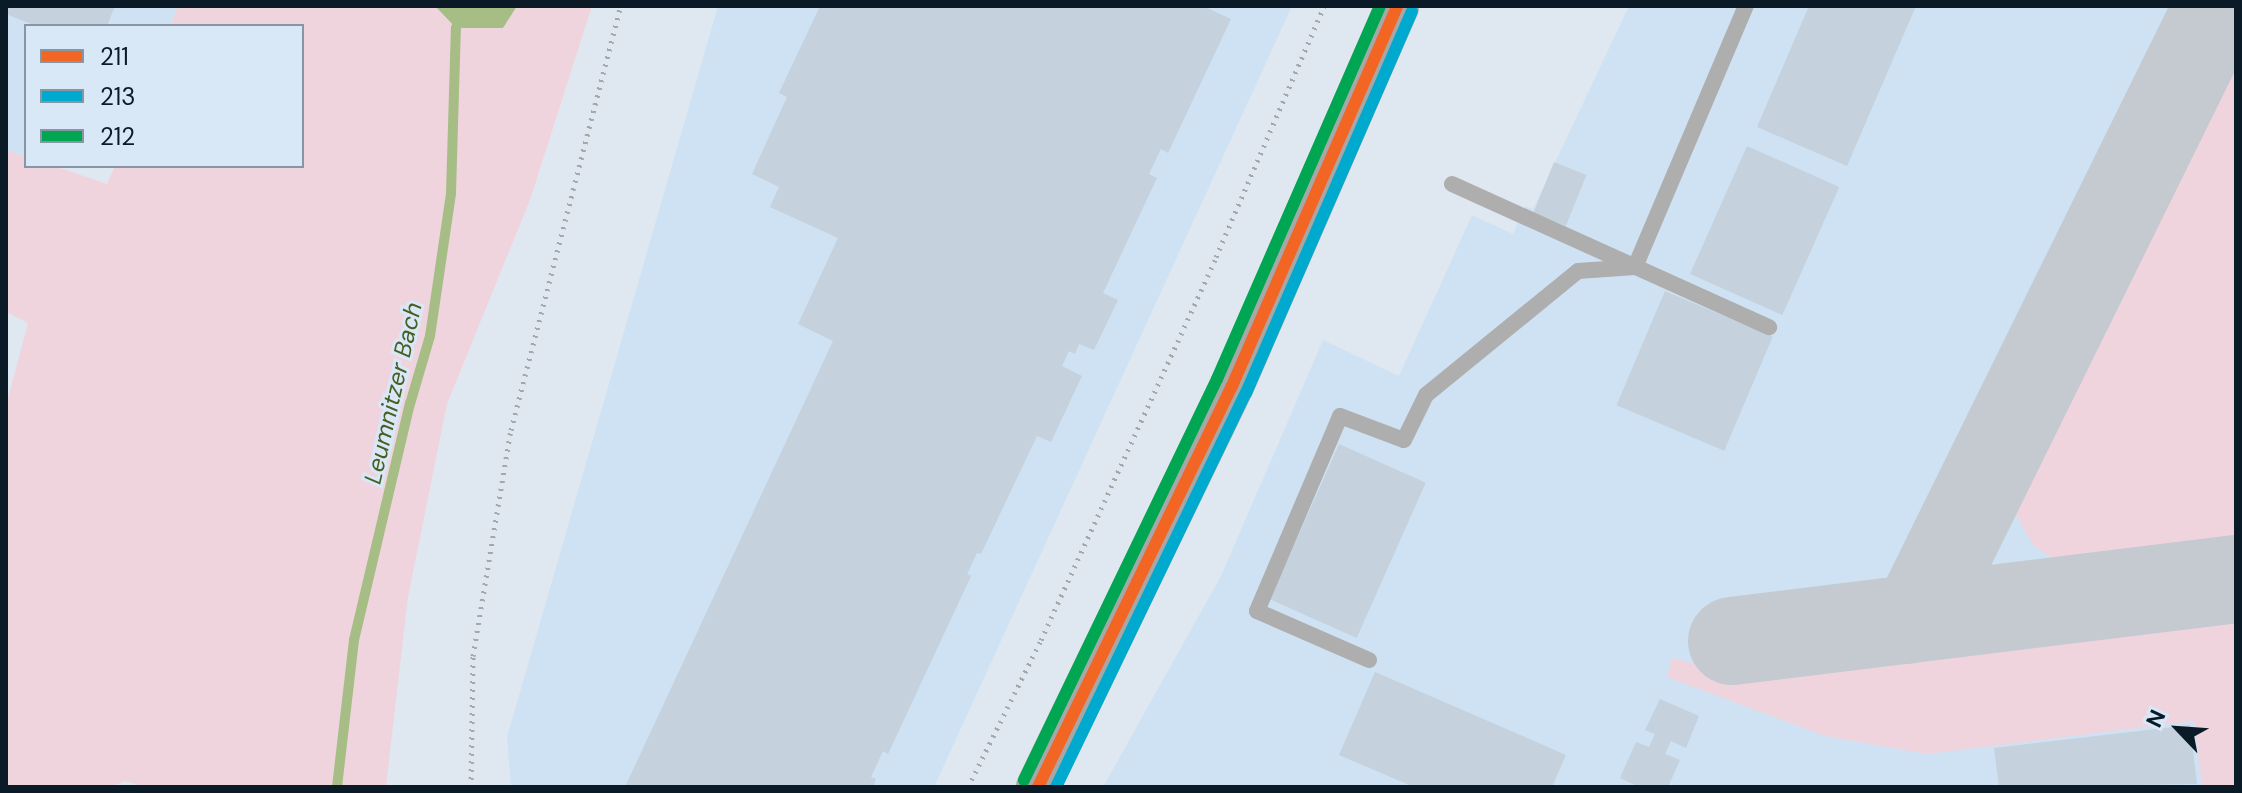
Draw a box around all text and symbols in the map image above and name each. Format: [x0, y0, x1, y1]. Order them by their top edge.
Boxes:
legend [24, 24, 304, 168]
text: 211 [100, 41, 129, 72]
text: 213 [100, 81, 136, 112]
text: 212 [100, 121, 135, 152]
water label: Leumnitzer Bach [358, 299, 428, 487]
north arrow [2138, 689, 2218, 769]
text: N [2139, 705, 2172, 732]

